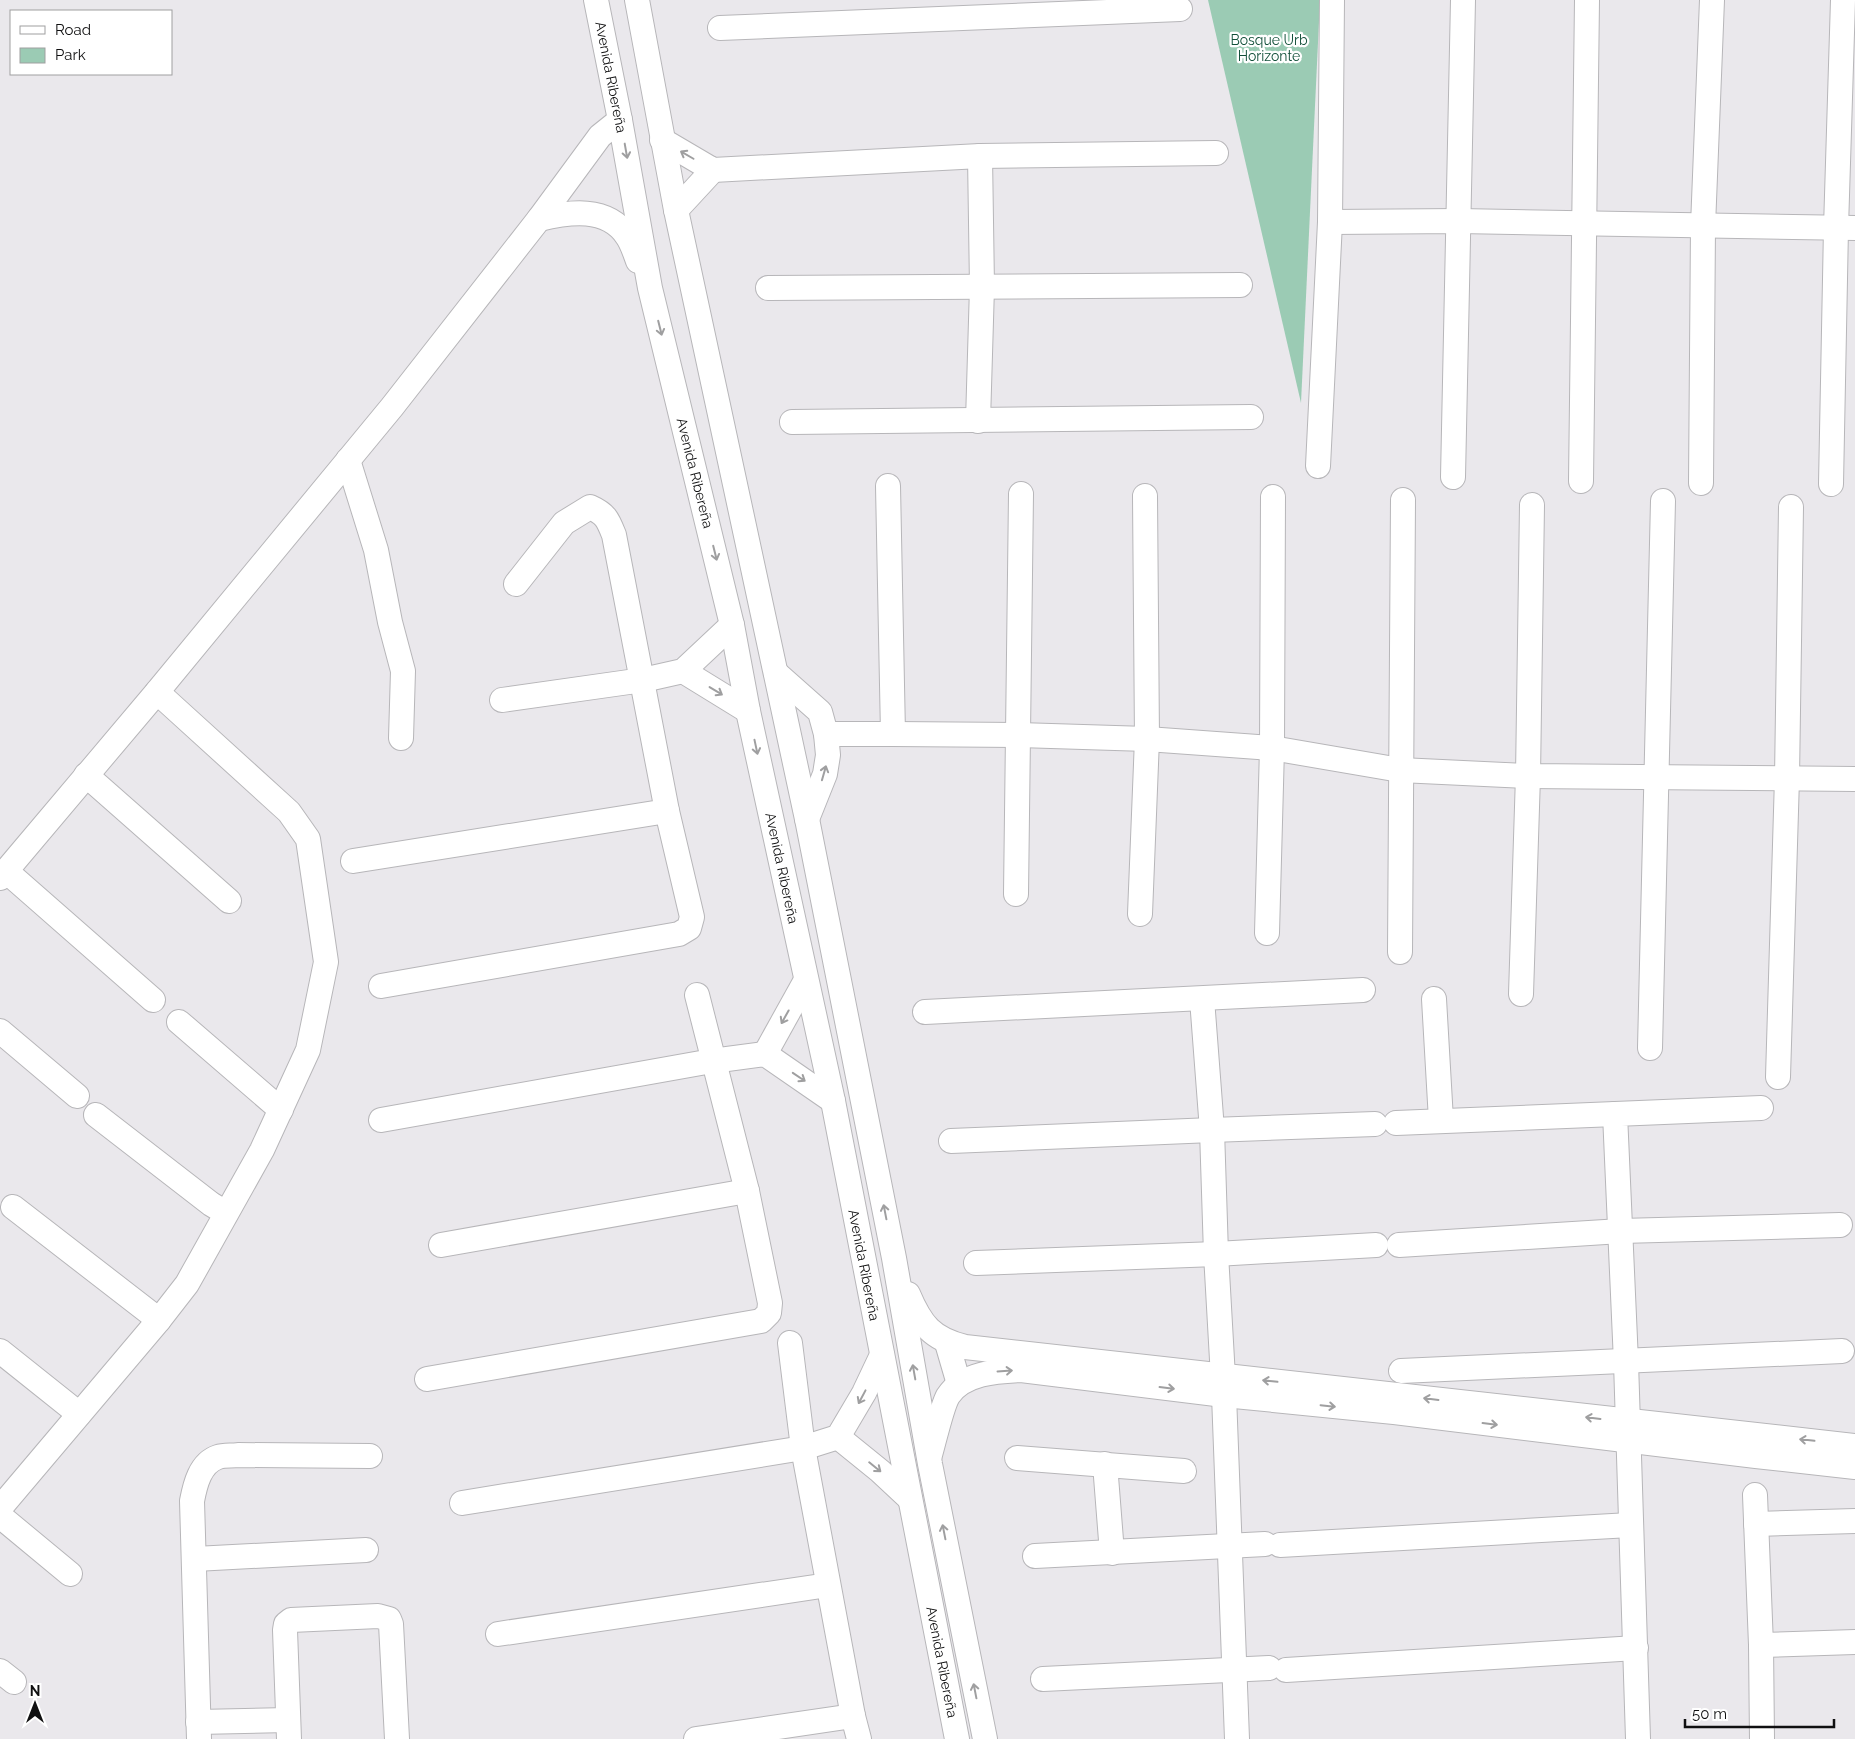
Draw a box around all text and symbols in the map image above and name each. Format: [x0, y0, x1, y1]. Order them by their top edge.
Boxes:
legend [10, 10, 172, 75]
street label: Avenida Ribereña [592, 20, 630, 134]
text: Road [55, 21, 91, 39]
park label: Bosque Urb Horizonte [1230, 32, 1308, 64]
text: Park [55, 46, 86, 64]
one-way arrow [621, 143, 631, 159]
one-way arrow [681, 150, 695, 160]
one-way arrow [656, 319, 665, 335]
street label: Avenida Ribereña [674, 416, 716, 530]
one-way arrow [711, 545, 720, 561]
one-way arrow [708, 686, 722, 696]
one-way arrow [752, 738, 761, 754]
one-way arrow [820, 766, 830, 782]
street label: Avenida Ribereña [762, 811, 802, 925]
one-way arrow [780, 1009, 790, 1024]
one-way arrow [791, 1073, 805, 1083]
one-way arrow [879, 1205, 889, 1221]
street label: Avenida Ribereña [845, 1208, 883, 1322]
one-way arrow [908, 1364, 918, 1380]
one-way arrow [997, 1366, 1013, 1375]
one-way arrow [1262, 1376, 1278, 1386]
one-way arrow [1158, 1383, 1174, 1393]
one-way arrow [856, 1390, 866, 1404]
one-way arrow [1424, 1394, 1440, 1404]
one-way arrow [1320, 1401, 1336, 1411]
one-way arrow [1585, 1413, 1601, 1423]
one-way arrow [1481, 1419, 1497, 1429]
one-way arrow [1799, 1435, 1815, 1445]
one-way arrow [868, 1462, 881, 1473]
one-way arrow [938, 1524, 948, 1540]
street label: Avenida Ribereña [923, 1605, 961, 1719]
north arrow [10, 1679, 60, 1729]
text: N [30, 1683, 40, 1699]
one-way arrow [970, 1684, 980, 1700]
scale bar [1685, 1696, 1834, 1728]
text: 50 m [1692, 1705, 1727, 1723]

